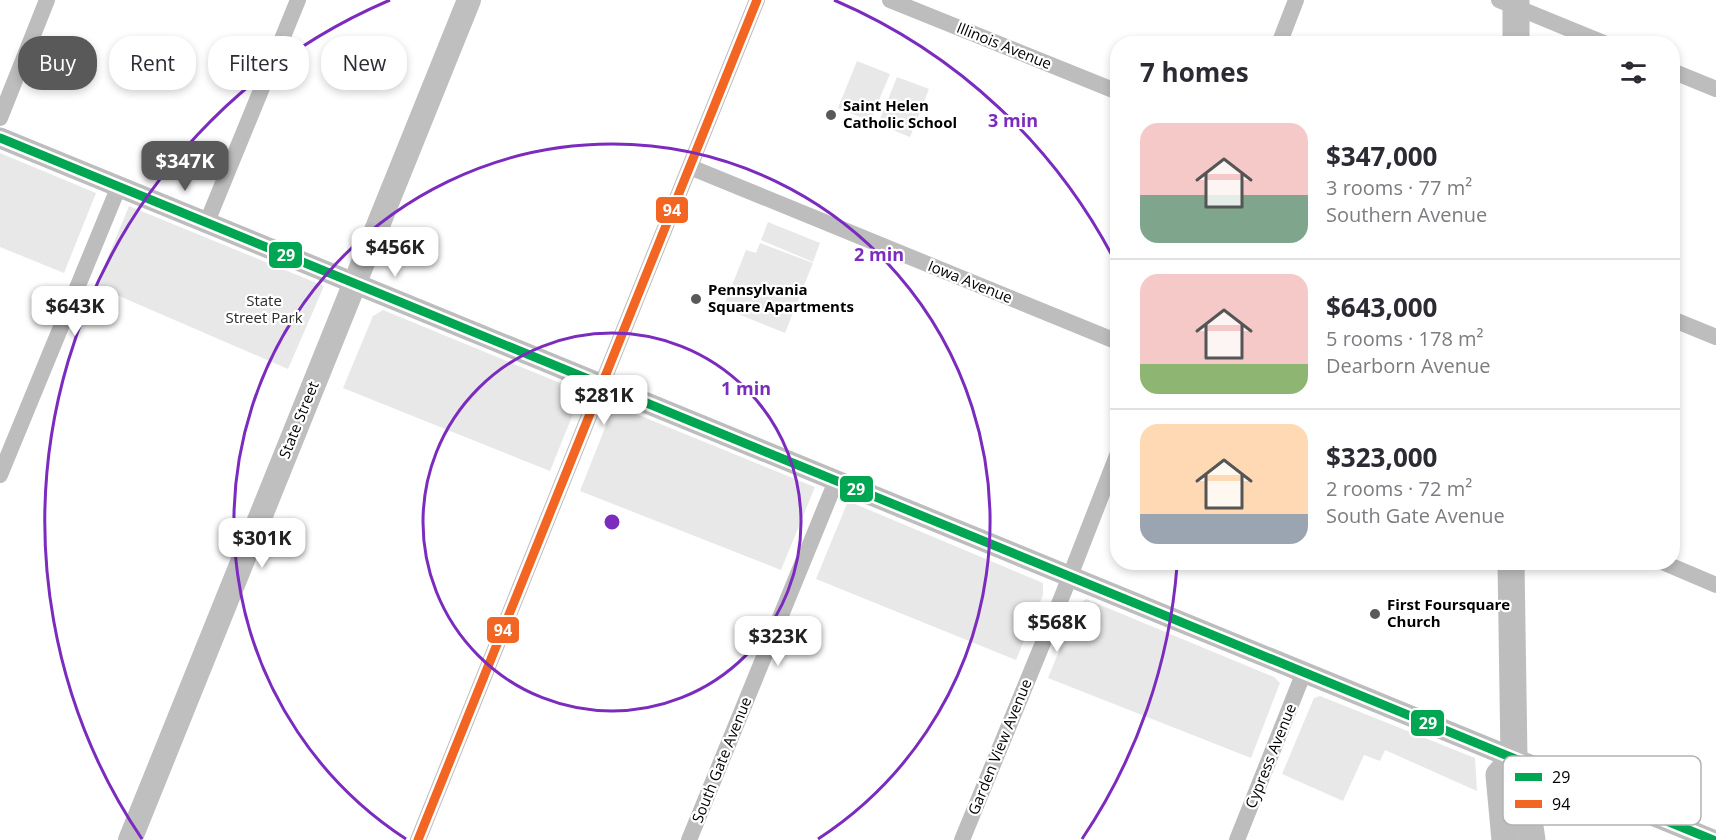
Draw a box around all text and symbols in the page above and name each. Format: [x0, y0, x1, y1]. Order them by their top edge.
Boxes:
street label: Illinois Avenue [954, 17, 1055, 73]
chip: Buy [18, 36, 97, 90]
chip: Rent [109, 36, 196, 90]
chip: Filters [208, 36, 309, 90]
chip: New [321, 36, 407, 90]
text: 7 homes [1140, 54, 1249, 90]
icon: filters [1617, 56, 1650, 89]
place label: Saint Helen Catholic School [843, 95, 957, 132]
marker: Saint Helen Catholic School [824, 108, 838, 122]
text: 3 min [988, 108, 1038, 132]
text: $347,000 [1326, 138, 1437, 174]
pin: $347K [143, 141, 227, 192]
text: $347K [155, 147, 215, 174]
icon: home [1188, 147, 1260, 219]
text: 3 rooms · 77 m² [1326, 174, 1472, 201]
line badge: 94 [655, 196, 689, 224]
text: 94 [663, 199, 681, 221]
text: Southern Avenue [1326, 201, 1487, 228]
pin: $456K [353, 227, 437, 278]
text: $456K [365, 233, 425, 260]
line badge: 29 [268, 241, 303, 269]
text: 2 min [854, 242, 904, 266]
text: 29 [277, 244, 295, 266]
street label: Iowa Avenue [925, 255, 1016, 307]
place label: Pennsylvania Square Apartments [708, 279, 854, 316]
pin: $643K [33, 286, 117, 337]
text: $643,000 [1326, 289, 1437, 325]
park label: State Street Park [225, 290, 303, 327]
text: $643K [45, 292, 105, 319]
marker: Pennsylvania Square Apartments [689, 292, 703, 306]
icon: home [1188, 298, 1260, 370]
text: 5 rooms · 178 m² [1326, 325, 1484, 352]
text: Dearborn Avenue [1326, 352, 1491, 379]
pin: $281K [562, 375, 646, 426]
text: 1 min [721, 376, 771, 400]
street label: State Street [274, 378, 323, 461]
text: $281K [574, 381, 634, 408]
text: $323,000 [1326, 439, 1437, 475]
icon: home [1188, 448, 1260, 520]
line badge: 29 [839, 475, 874, 503]
text: 2 rooms · 72 m² [1326, 475, 1472, 502]
text: 29 [847, 478, 865, 500]
text: South Gate Avenue [1326, 502, 1505, 529]
centre of rings [602, 512, 622, 532]
pin: $301K [220, 518, 304, 569]
text: $301K [232, 524, 292, 551]
place label: First Foursquare Church [1387, 594, 1510, 631]
pin: $568K [1015, 602, 1099, 653]
marker: First Foursquare Church [1368, 607, 1382, 621]
text: $568K [1027, 608, 1087, 635]
line badge: 94 [486, 616, 520, 644]
pin: $323K [736, 616, 820, 667]
text: 94 [494, 619, 512, 641]
text: $323K [748, 622, 808, 649]
street label: Garden View Avenue [963, 676, 1035, 818]
street label: South Gate Avenue [687, 694, 755, 826]
street label: Cypress Avenue [1240, 700, 1300, 811]
line badge: 29 [1410, 709, 1445, 737]
text: 29 [1419, 712, 1437, 734]
legend [1503, 756, 1701, 825]
text: 29 [1552, 766, 1570, 788]
text: 94 [1552, 793, 1570, 815]

